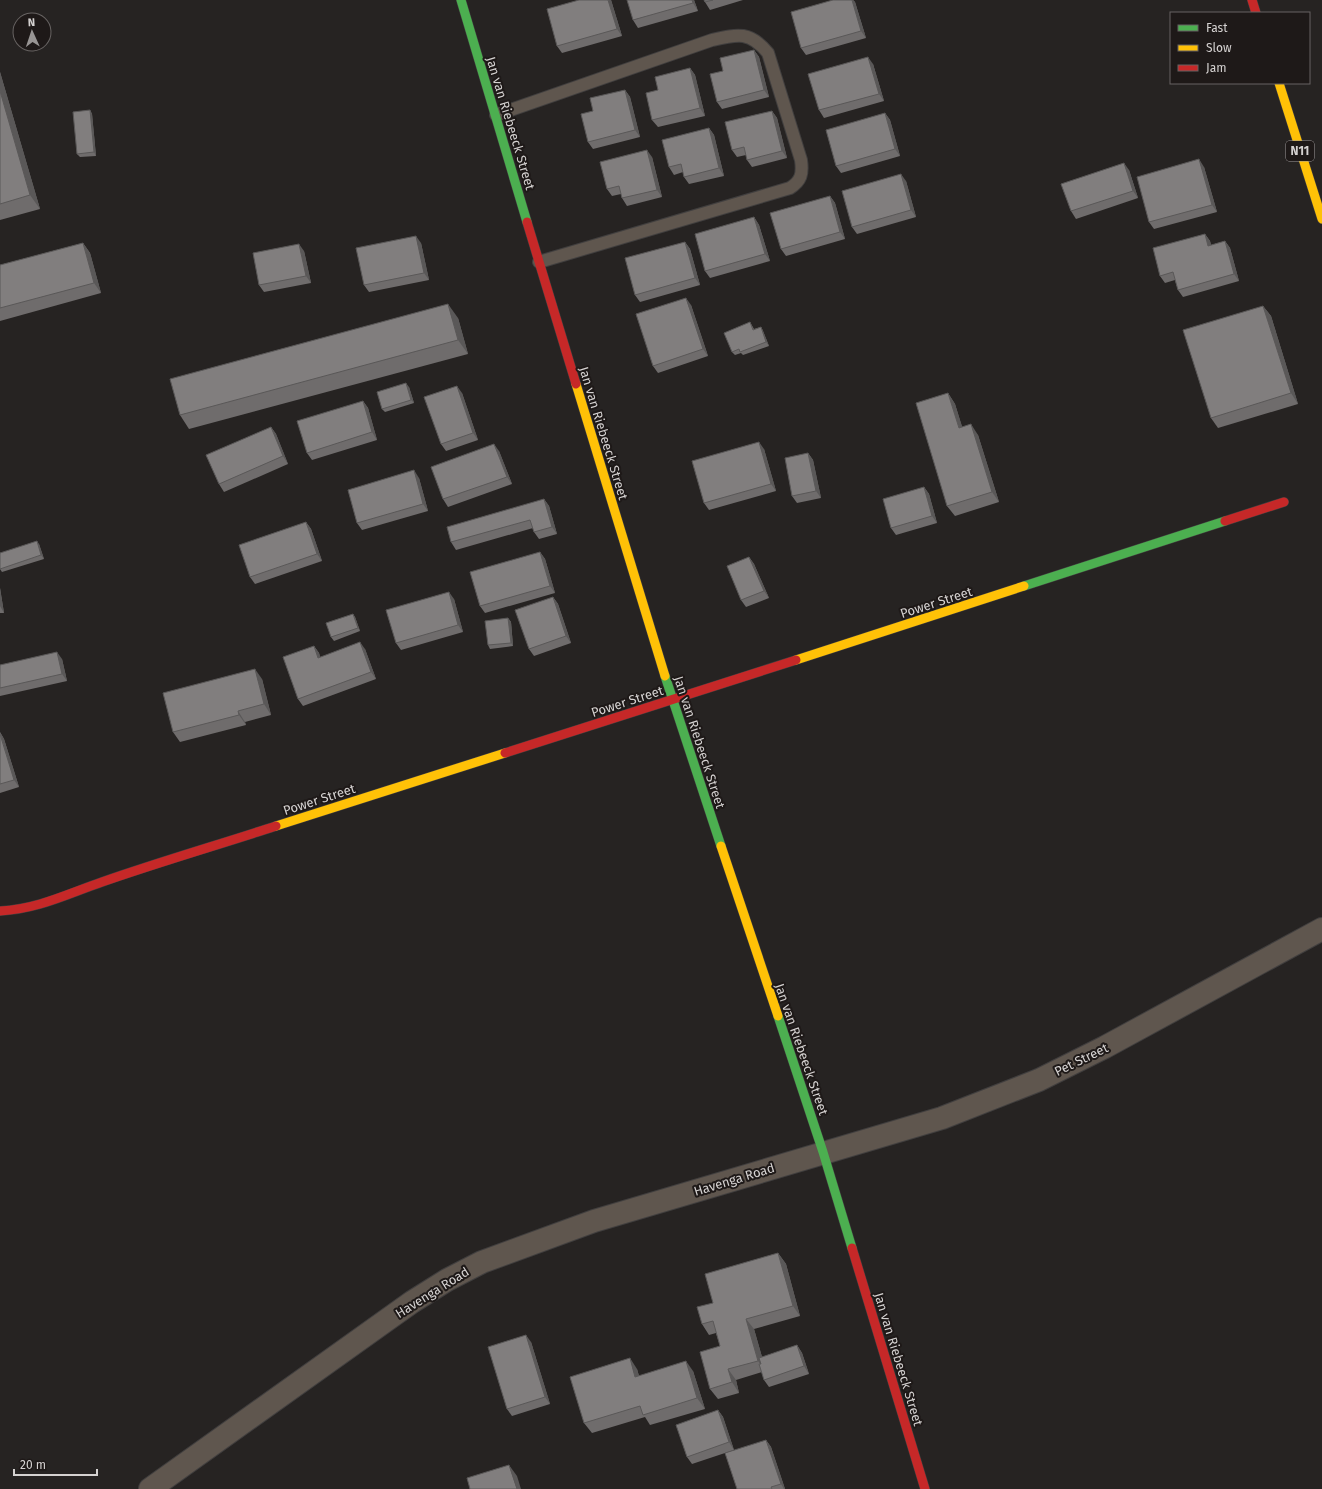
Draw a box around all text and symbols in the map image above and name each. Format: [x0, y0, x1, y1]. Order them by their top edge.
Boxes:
north arrow [12, 12, 52, 52]
legend [1170, 12, 1310, 84]
text: N [28, 16, 35, 29]
text: Fast [1206, 21, 1228, 35]
text: Slow [1206, 41, 1232, 55]
street label: Jan van Riebeeck Street [483, 55, 538, 192]
text: Jam [1206, 61, 1226, 75]
road number: N11 [1286, 141, 1314, 161]
street label: Jan van Riebeeck Street [576, 365, 631, 502]
street label: Power Street [898, 584, 974, 621]
street label: Jan van Riebeeck Street [671, 674, 728, 811]
street label: Power Street [589, 683, 665, 720]
street label: Power Street [281, 781, 357, 818]
street label: Jan van Riebeeck Street [772, 981, 831, 1117]
street label: Pet Street [1052, 1040, 1111, 1079]
street label: Havenga Road [692, 1160, 776, 1199]
street label: Havenga Road [393, 1264, 472, 1321]
street label: Jan van Riebeeck Street [871, 1291, 926, 1428]
scale bar [14, 1451, 97, 1477]
text: 20 m [20, 1458, 46, 1472]

